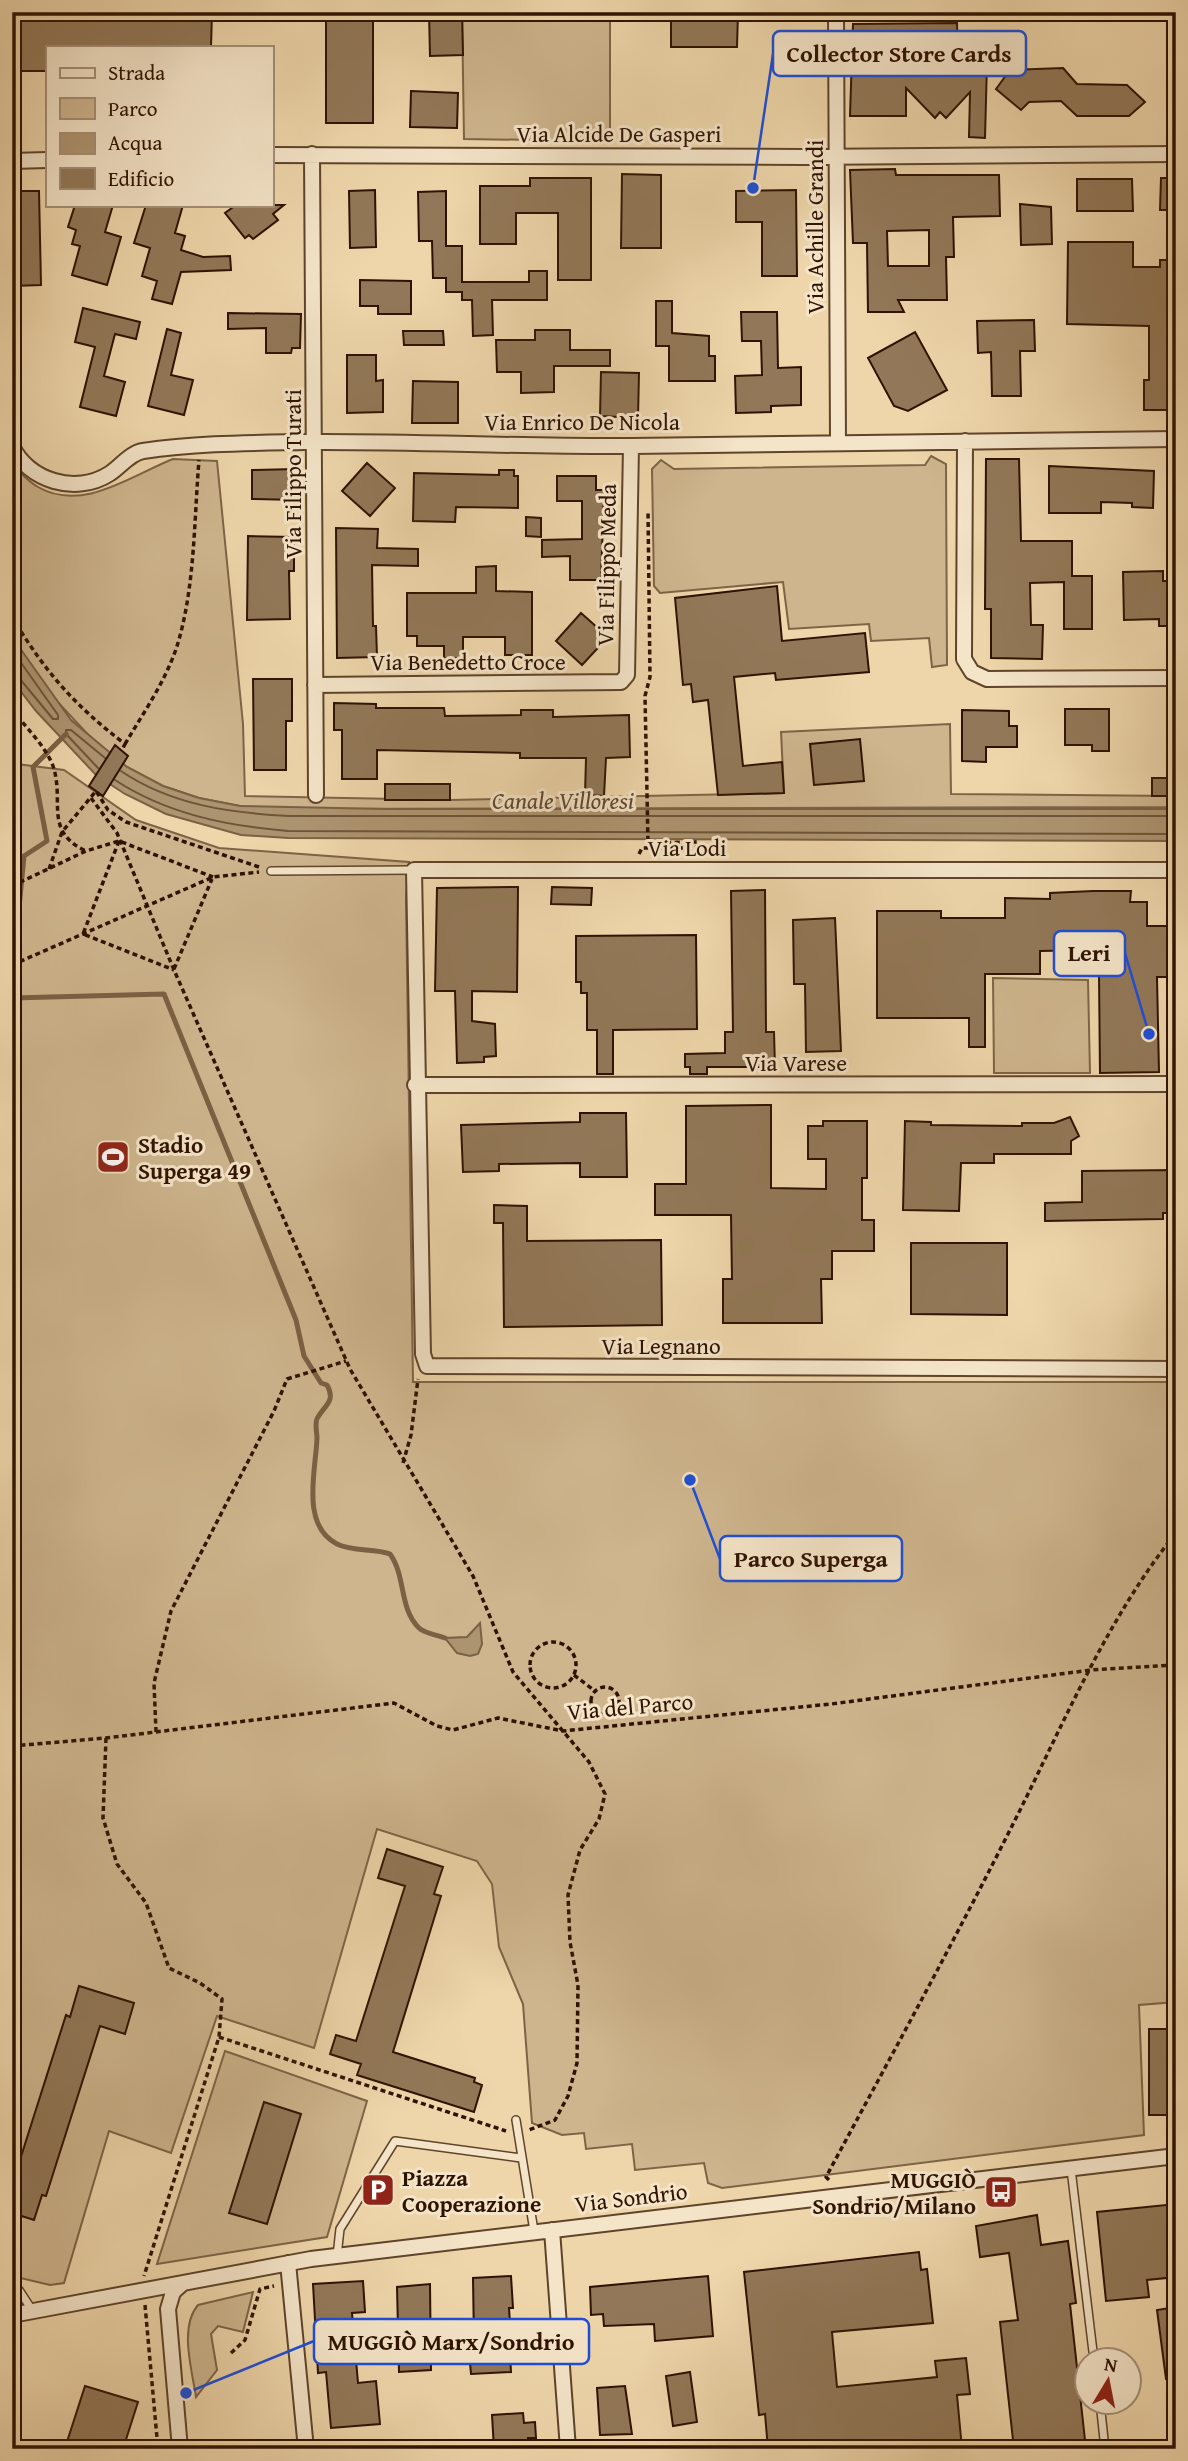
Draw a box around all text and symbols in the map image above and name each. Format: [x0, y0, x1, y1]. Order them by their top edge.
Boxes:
callout: Collector Store Cards [773, 31, 1026, 76]
text: Collector Store Cards [786, 36, 1012, 71]
legend [46, 46, 273, 206]
text: Strada [108, 57, 165, 88]
text: Parco [108, 93, 158, 124]
street label: Via Alcide De Gasperi [516, 117, 722, 150]
text: Acqua [108, 127, 162, 158]
street label: Via Achille Grandi [798, 140, 831, 314]
text: Edificio [108, 163, 174, 194]
street label: Via Filippo Turati [276, 389, 309, 559]
street label: Via Enrico De Nicola [484, 405, 680, 438]
street label: Via Filippo Meda [588, 483, 624, 647]
street label: Via Benedetto Croce [370, 645, 566, 678]
water label: Canale Villoresi [492, 783, 634, 818]
street label: Via Lodi [647, 831, 727, 864]
callout: Leri [1054, 931, 1125, 976]
text: Leri [1068, 935, 1110, 970]
street label: Via Varese [745, 1046, 847, 1079]
place label: Stadio Superga 49 [138, 1128, 251, 1187]
sports icon: Stadio Superga 49 [94, 1138, 132, 1176]
street label: Via Legnano [601, 1329, 721, 1362]
callout: Parco Superga [720, 1536, 902, 1581]
text: Parco Superga [734, 1541, 889, 1576]
street label: Via del Parco [566, 1684, 694, 1728]
place label: Piazza Cooperazione [402, 2161, 541, 2220]
place label: MUGGIÒ Sondrio/Milano [812, 2163, 976, 2222]
parking icon: Piazza Cooperazione [359, 2171, 397, 2209]
bus stop icon: MUGGIÒ Sondrio/Milano [982, 2173, 1020, 2211]
street label: Via Sondrio [573, 2174, 689, 2220]
callout: MUGGIÒ Marx/Sondrio [314, 2319, 589, 2364]
text: MUGGIÒ Marx/Sondrio [327, 2324, 575, 2359]
north arrow [1072, 2346, 1142, 2416]
text: N [1102, 2349, 1120, 2379]

